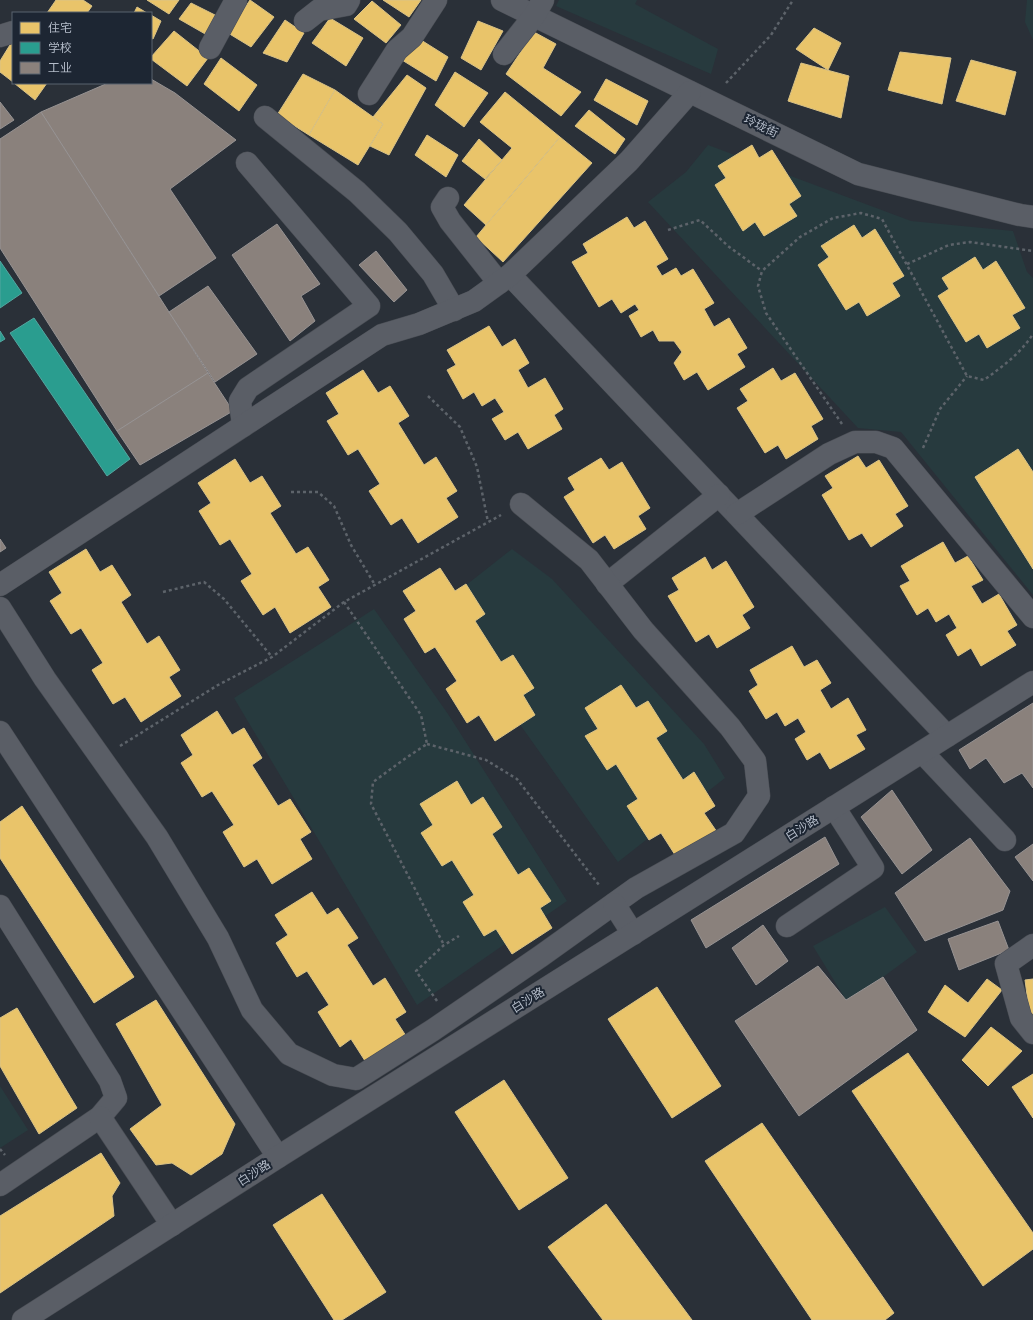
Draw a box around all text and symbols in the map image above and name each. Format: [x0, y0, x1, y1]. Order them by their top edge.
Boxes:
legend [12, 12, 152, 84]
text: 住宅 [48, 20, 72, 35]
text: 学校 [48, 40, 72, 55]
text: 工业 [48, 60, 72, 75]
street label: 玲珑街 [742, 111, 781, 140]
street label: 白沙路 [782, 812, 821, 843]
street label: 白沙路 [508, 984, 547, 1015]
street label: 白沙路 [235, 1156, 273, 1189]

